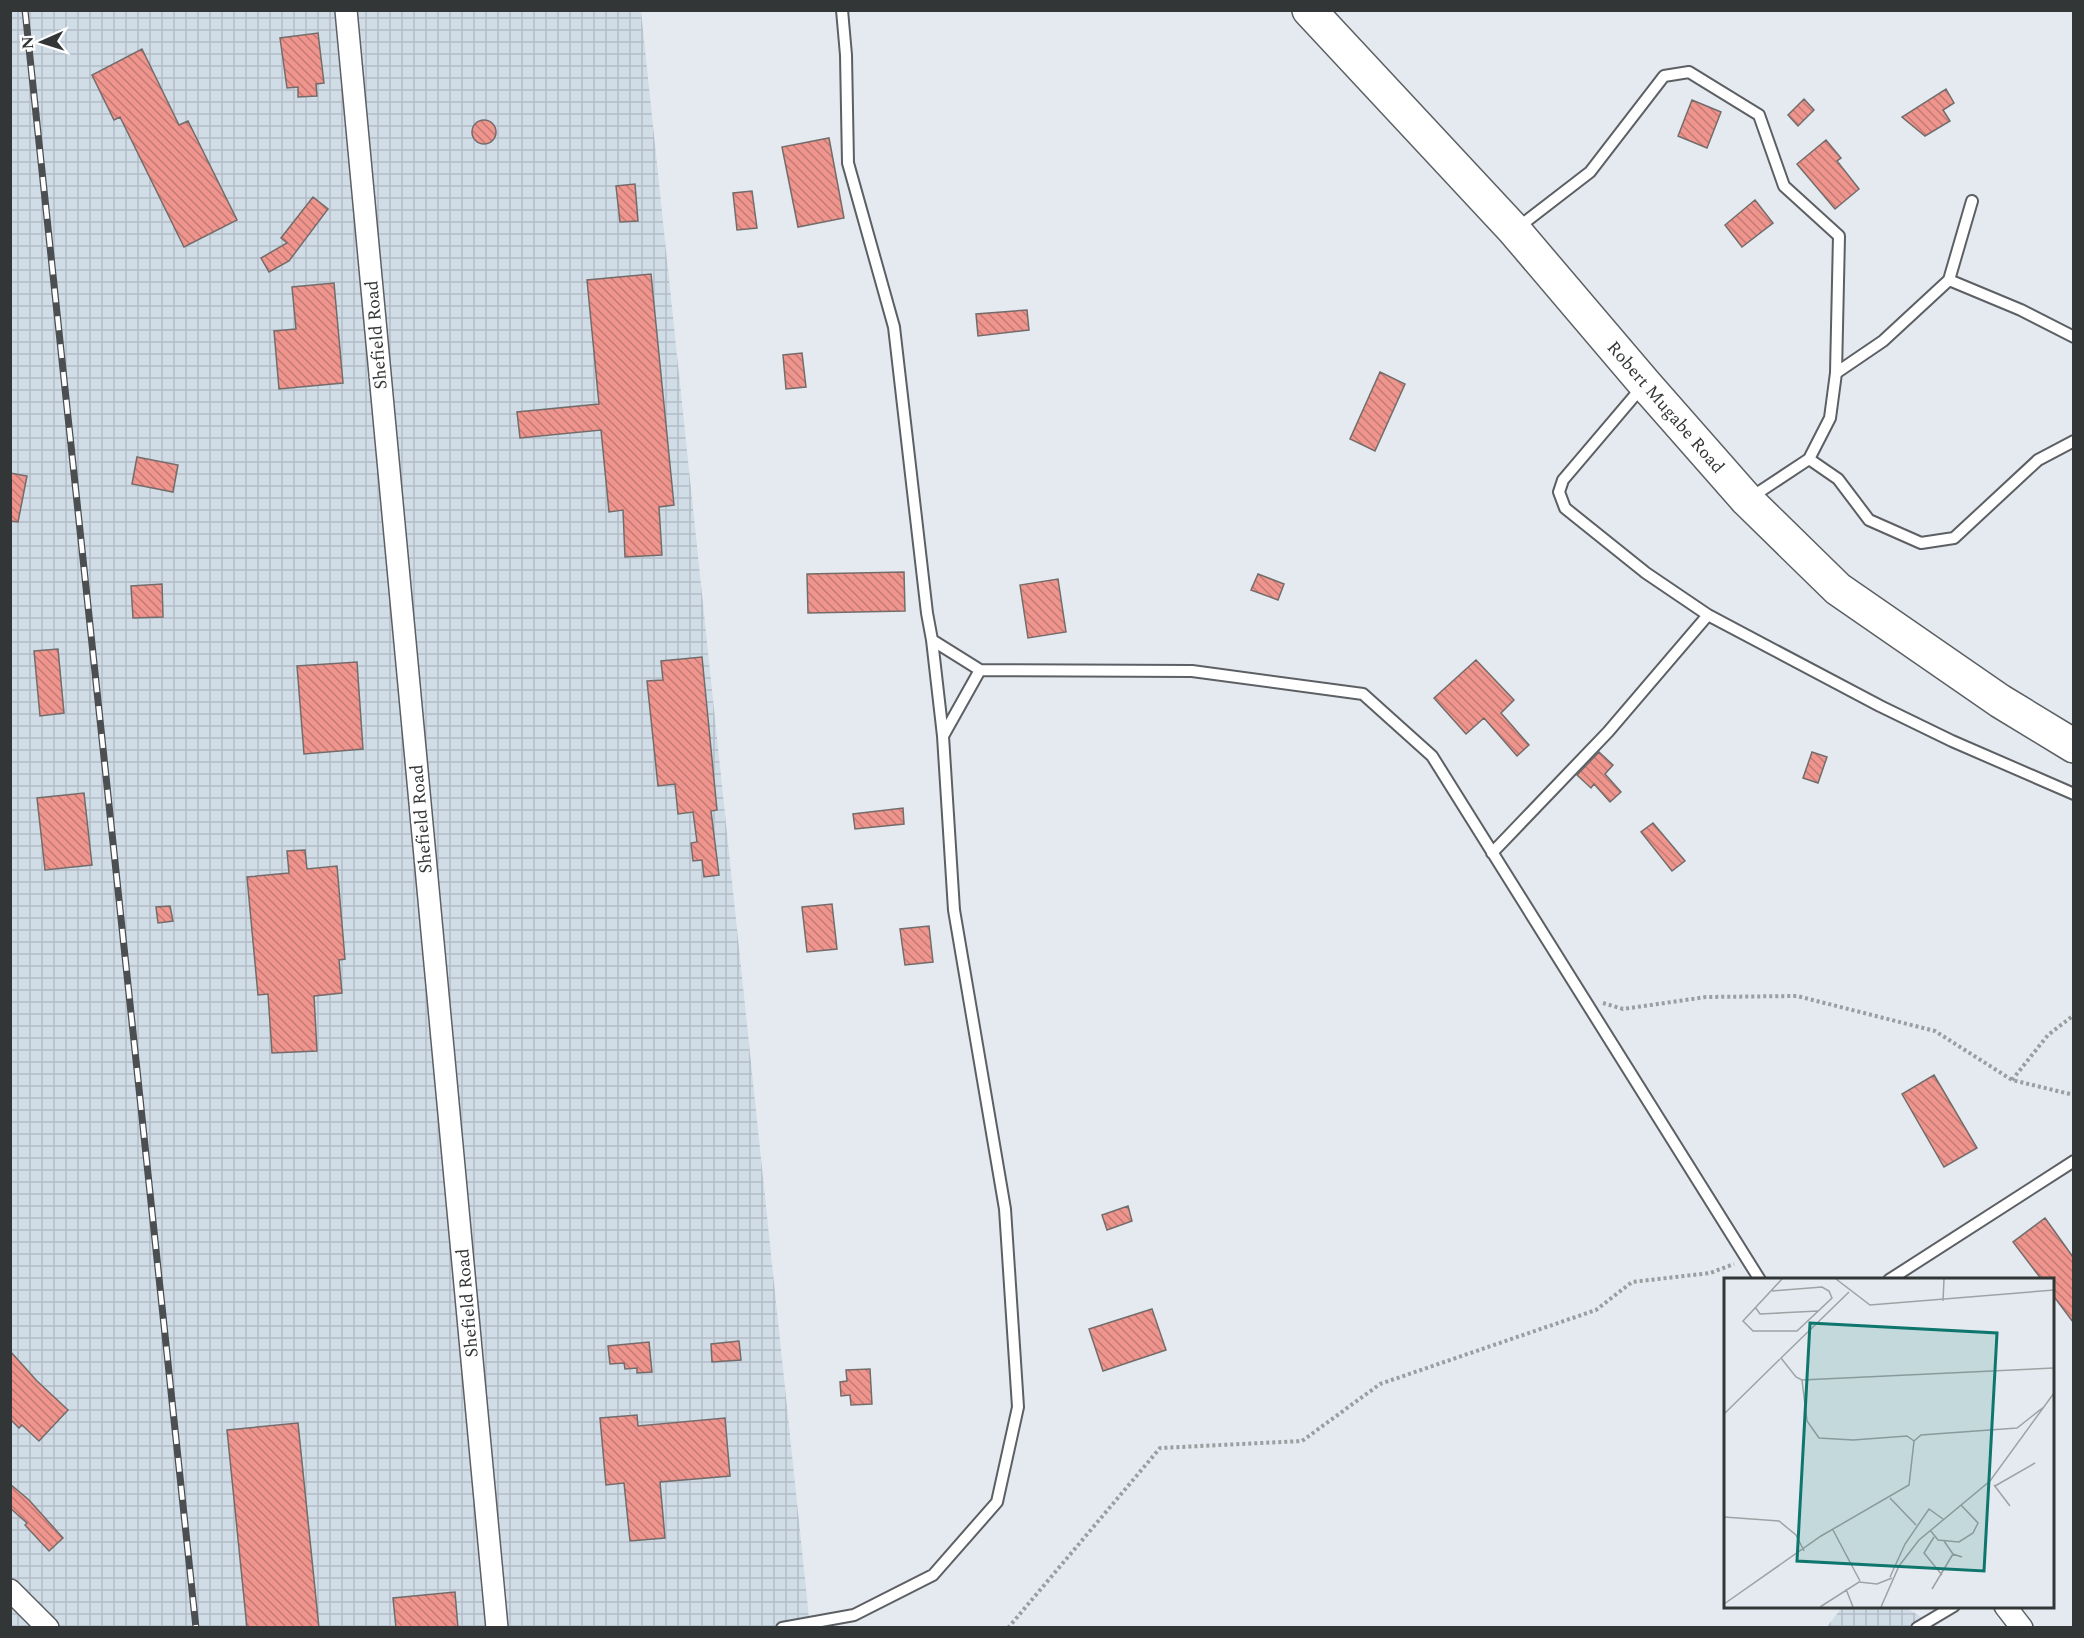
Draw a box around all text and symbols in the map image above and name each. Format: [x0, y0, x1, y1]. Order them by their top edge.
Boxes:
north arrow [12, 12, 72, 72]
text: N [16, 36, 40, 50]
street label: Shefield Road [358, 279, 395, 391]
street label: Robert Mugabe Road [1600, 335, 1731, 480]
street label: Shefield Road [403, 763, 440, 875]
street label: Shefield Road [449, 1247, 486, 1359]
inset map [1724, 1278, 2054, 1608]

